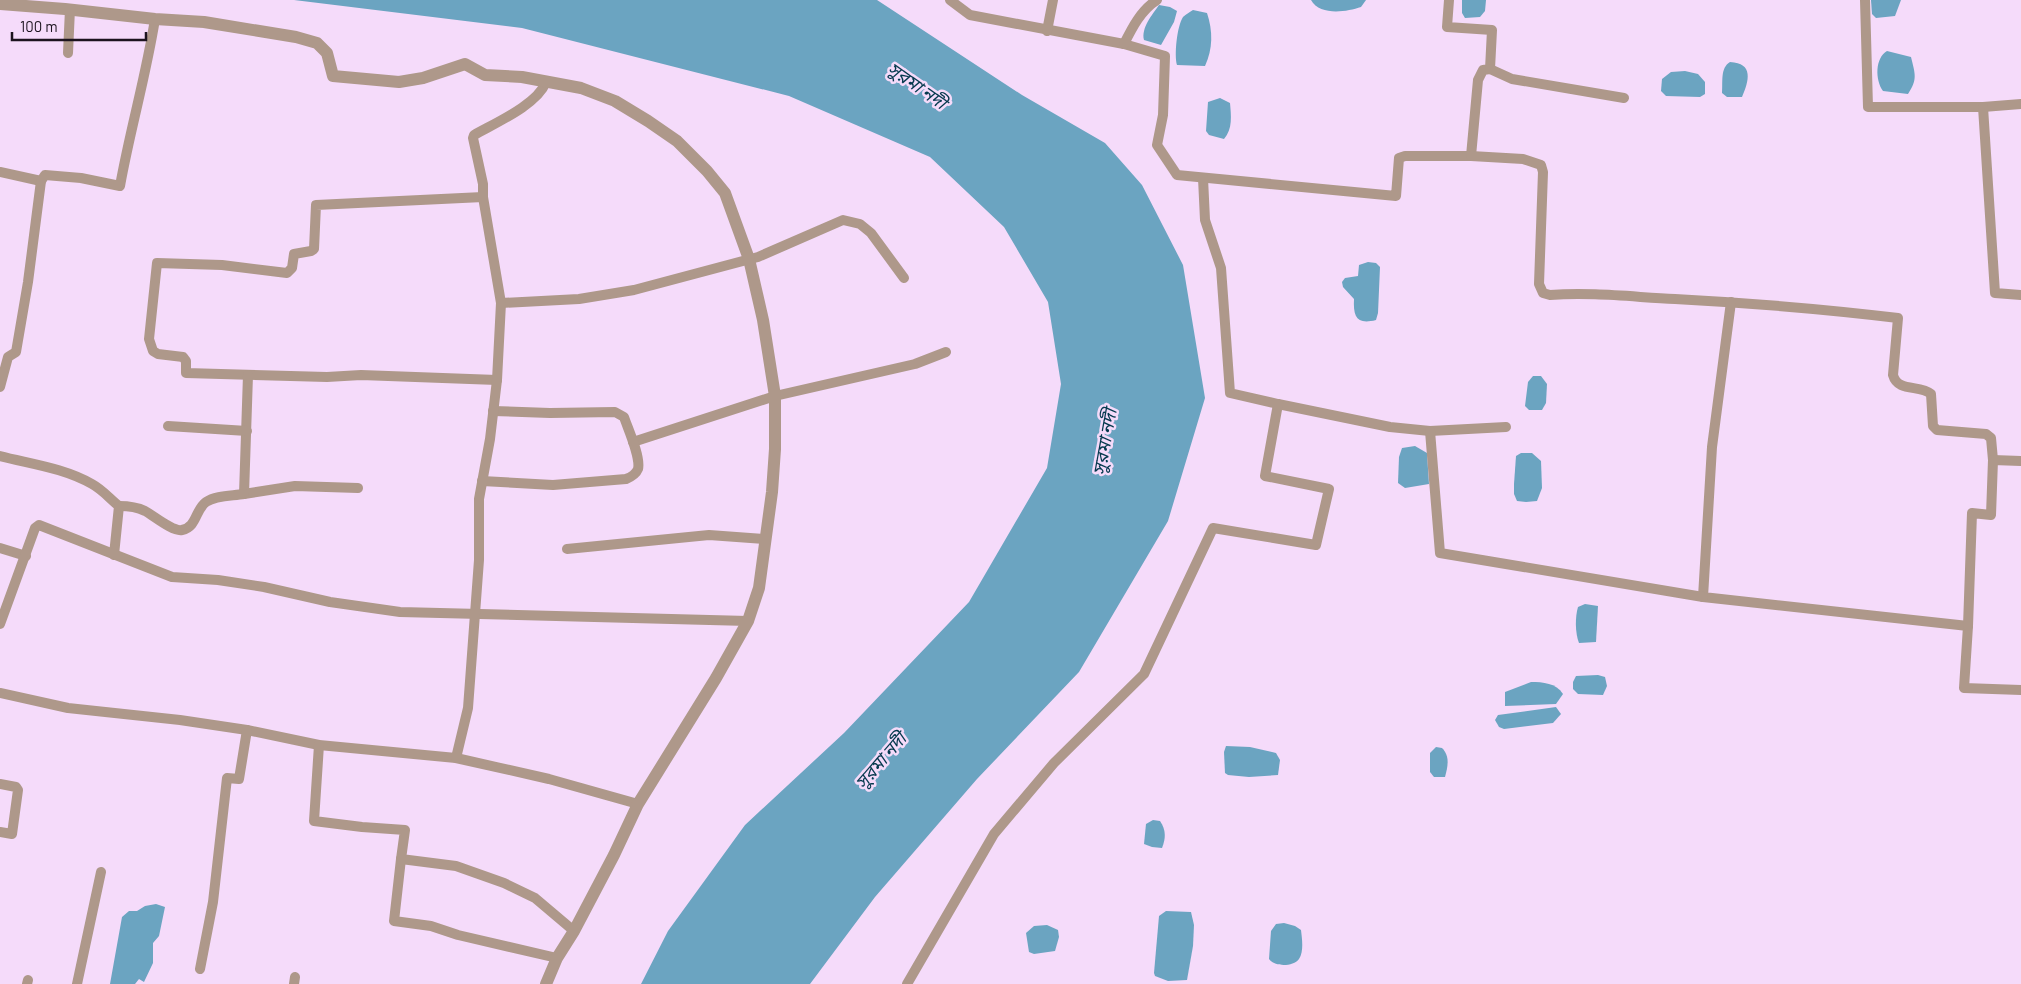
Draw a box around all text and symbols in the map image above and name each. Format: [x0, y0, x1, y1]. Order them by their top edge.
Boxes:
scale bar [12, 10, 146, 42]
text: 100 m [20, 17, 58, 35]
water label: সুরমা নদী [883, 57, 954, 116]
water label: সুরমা নদী [1087, 404, 1122, 477]
water label: সুরমা নদী [850, 725, 913, 793]

